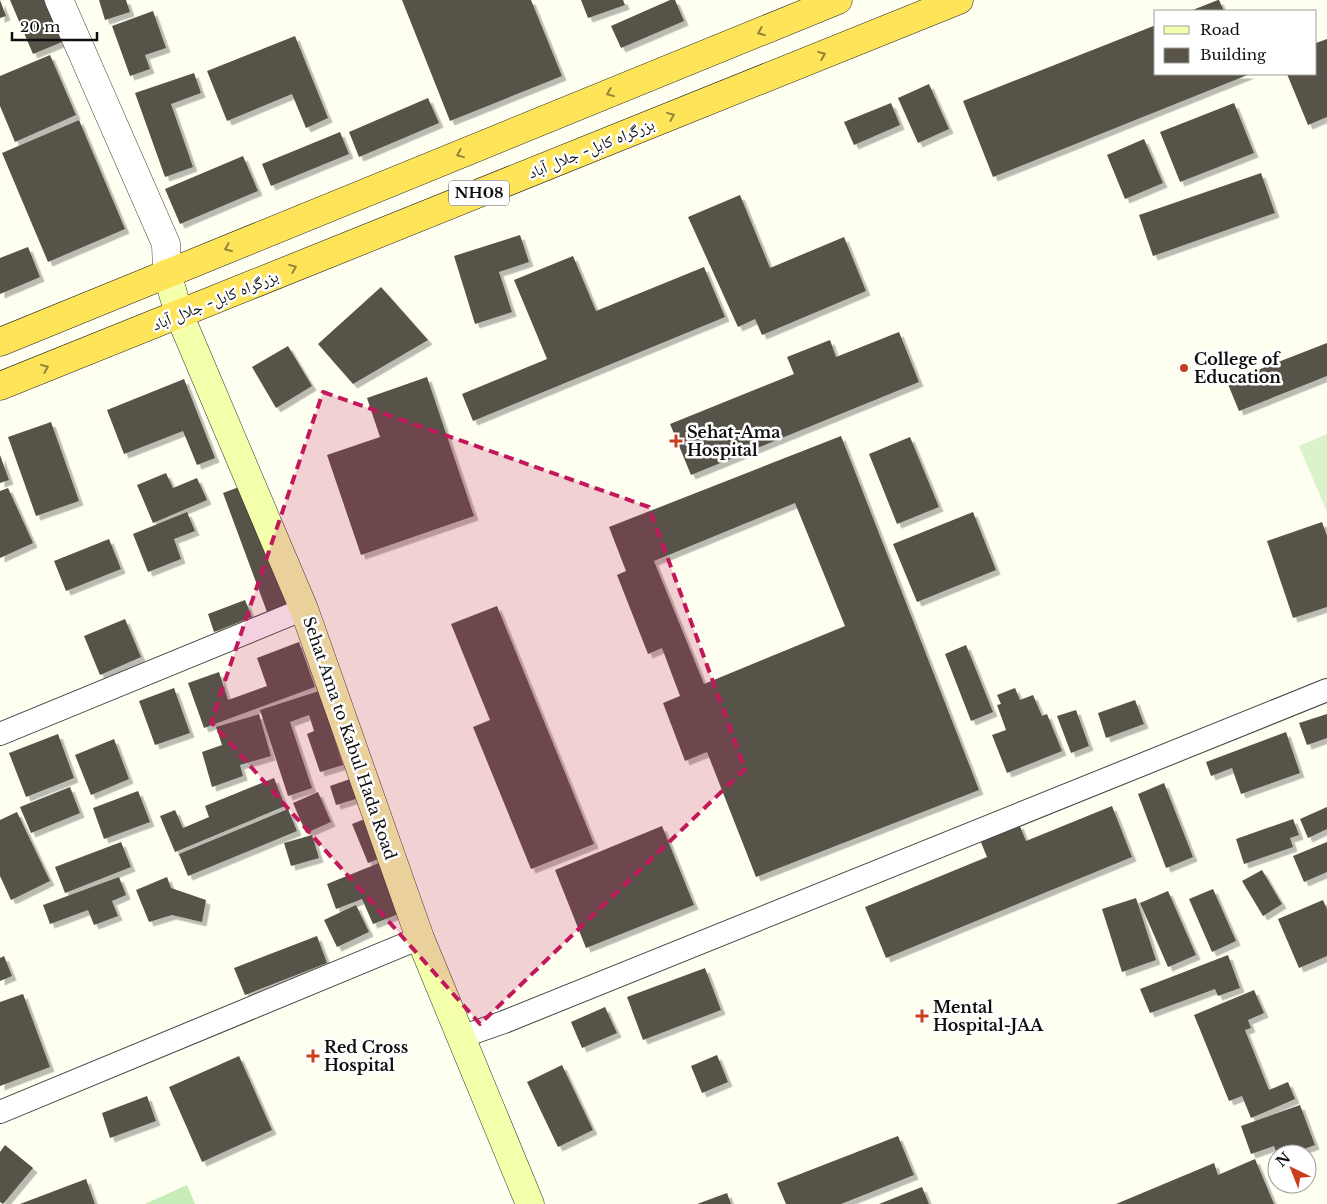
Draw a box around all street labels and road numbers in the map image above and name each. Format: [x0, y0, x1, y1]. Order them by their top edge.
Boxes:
street label: بزرگراه کابل- جلال آباد [525, 114, 657, 183]
road number: NH08 [449, 180, 509, 206]
street label: بزرگراه کابل- جلال آباد [149, 266, 281, 335]
street label: Sehat Ama to Kabul Hada Road [299, 614, 401, 862]

